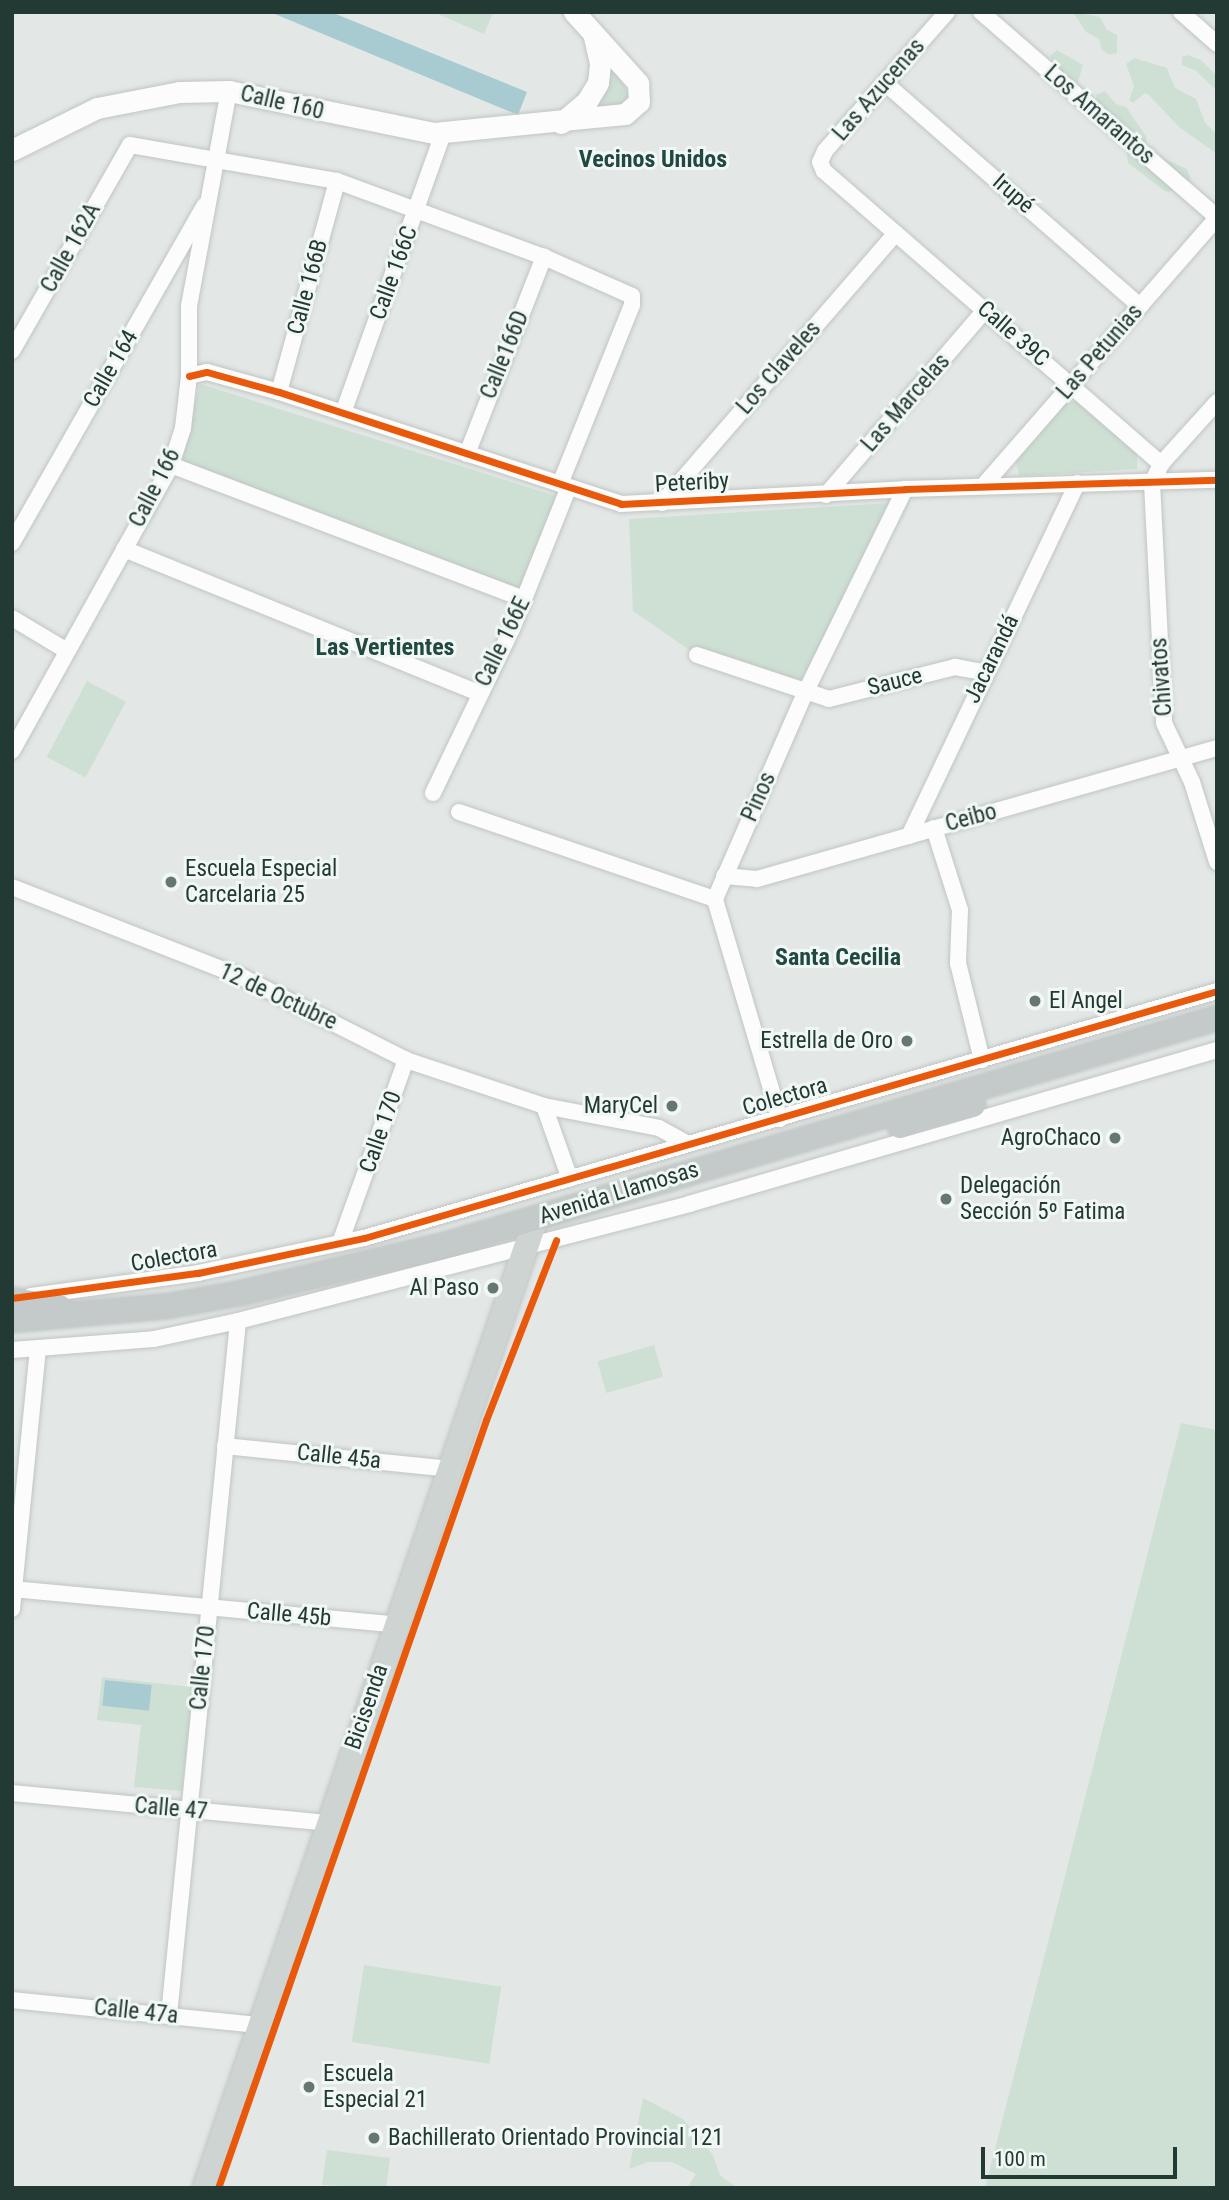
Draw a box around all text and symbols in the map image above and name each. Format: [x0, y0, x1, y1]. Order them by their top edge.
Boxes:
street label: Las Azucenas [827, 33, 931, 147]
street label: Los Amarantos [1038, 60, 1160, 170]
street label: Calle 160 [238, 80, 326, 126]
district label: Vecinos Unidos [579, 146, 727, 174]
street label: Irupé [987, 168, 1039, 220]
street label: Calle 162A [35, 198, 107, 298]
street label: Calle 166C [364, 222, 424, 324]
street label: Calle 166B [282, 236, 334, 338]
street label: Calle 39C [971, 295, 1055, 373]
street label: Las Petunias [1051, 299, 1149, 405]
street label: Calle166D [475, 307, 535, 403]
street label: Los Claveles [731, 316, 827, 420]
street label: Calle 164 [78, 325, 144, 413]
street label: Las Marcelas [856, 348, 956, 458]
street label: Calle 166 [123, 444, 187, 532]
street label: Peteriby [654, 467, 730, 499]
street label: Calle 166E [470, 593, 536, 691]
street label: Jacarandá [959, 610, 1025, 708]
district label: Las Vertientes [315, 634, 455, 662]
street label: Chivatos [1145, 637, 1179, 717]
street label: Sauce [865, 662, 925, 702]
street label: Pinos [736, 768, 782, 826]
street label: Ceibo [942, 798, 1000, 838]
place label: Escuela Especial Carcelaria 25 [185, 855, 337, 909]
marker: Escuela Especial Carcelaria 25 [163, 874, 179, 890]
district label: Santa Cecilia [775, 944, 901, 972]
street label: 12 de Octubre [215, 958, 341, 1036]
place label: El Angel [1049, 987, 1123, 1015]
marker: El Angel [1027, 993, 1043, 1009]
place label: Estrella de Oro [760, 1027, 893, 1055]
marker: Estrella de Oro [899, 1033, 915, 1049]
street label: Colectora [739, 1072, 831, 1122]
street label: Calle 170 [354, 1087, 408, 1177]
place label: MaryCel [584, 1092, 658, 1120]
marker: MaryCel [664, 1098, 680, 1114]
place label: AgroChaco [1001, 1124, 1101, 1152]
marker: AgroChaco [1107, 1130, 1123, 1146]
street label: Avenida Llamosas [536, 1156, 702, 1230]
place label: Delegación Sección 5º Fatima [960, 1172, 1125, 1226]
marker: Delegación Sección 5º Fatima [938, 1191, 954, 1207]
street label: Colectora [129, 1236, 219, 1278]
place label: Al Paso [410, 1274, 479, 1302]
marker: Al Paso [485, 1280, 501, 1296]
street label: Calle 45a [296, 1439, 382, 1475]
street label: Calle 45b [246, 1598, 332, 1632]
street label: Calle 170 [185, 1624, 221, 1712]
street label: Bicisenda [340, 1661, 394, 1753]
street label: Calle 47 [133, 1792, 209, 1826]
street label: Calle 47a [93, 1994, 179, 2030]
place label: Escuela Especial 21 [323, 2060, 427, 2114]
marker: Escuela Especial 21 [301, 2079, 317, 2095]
place label: Bachillerato Orientado Provincial 121 [388, 2124, 724, 2152]
marker: Bachillerato Orientado Provincial 121 [366, 2130, 382, 2146]
scale bar [984, 2134, 1180, 2178]
text: 100 m [994, 2147, 1046, 2171]

